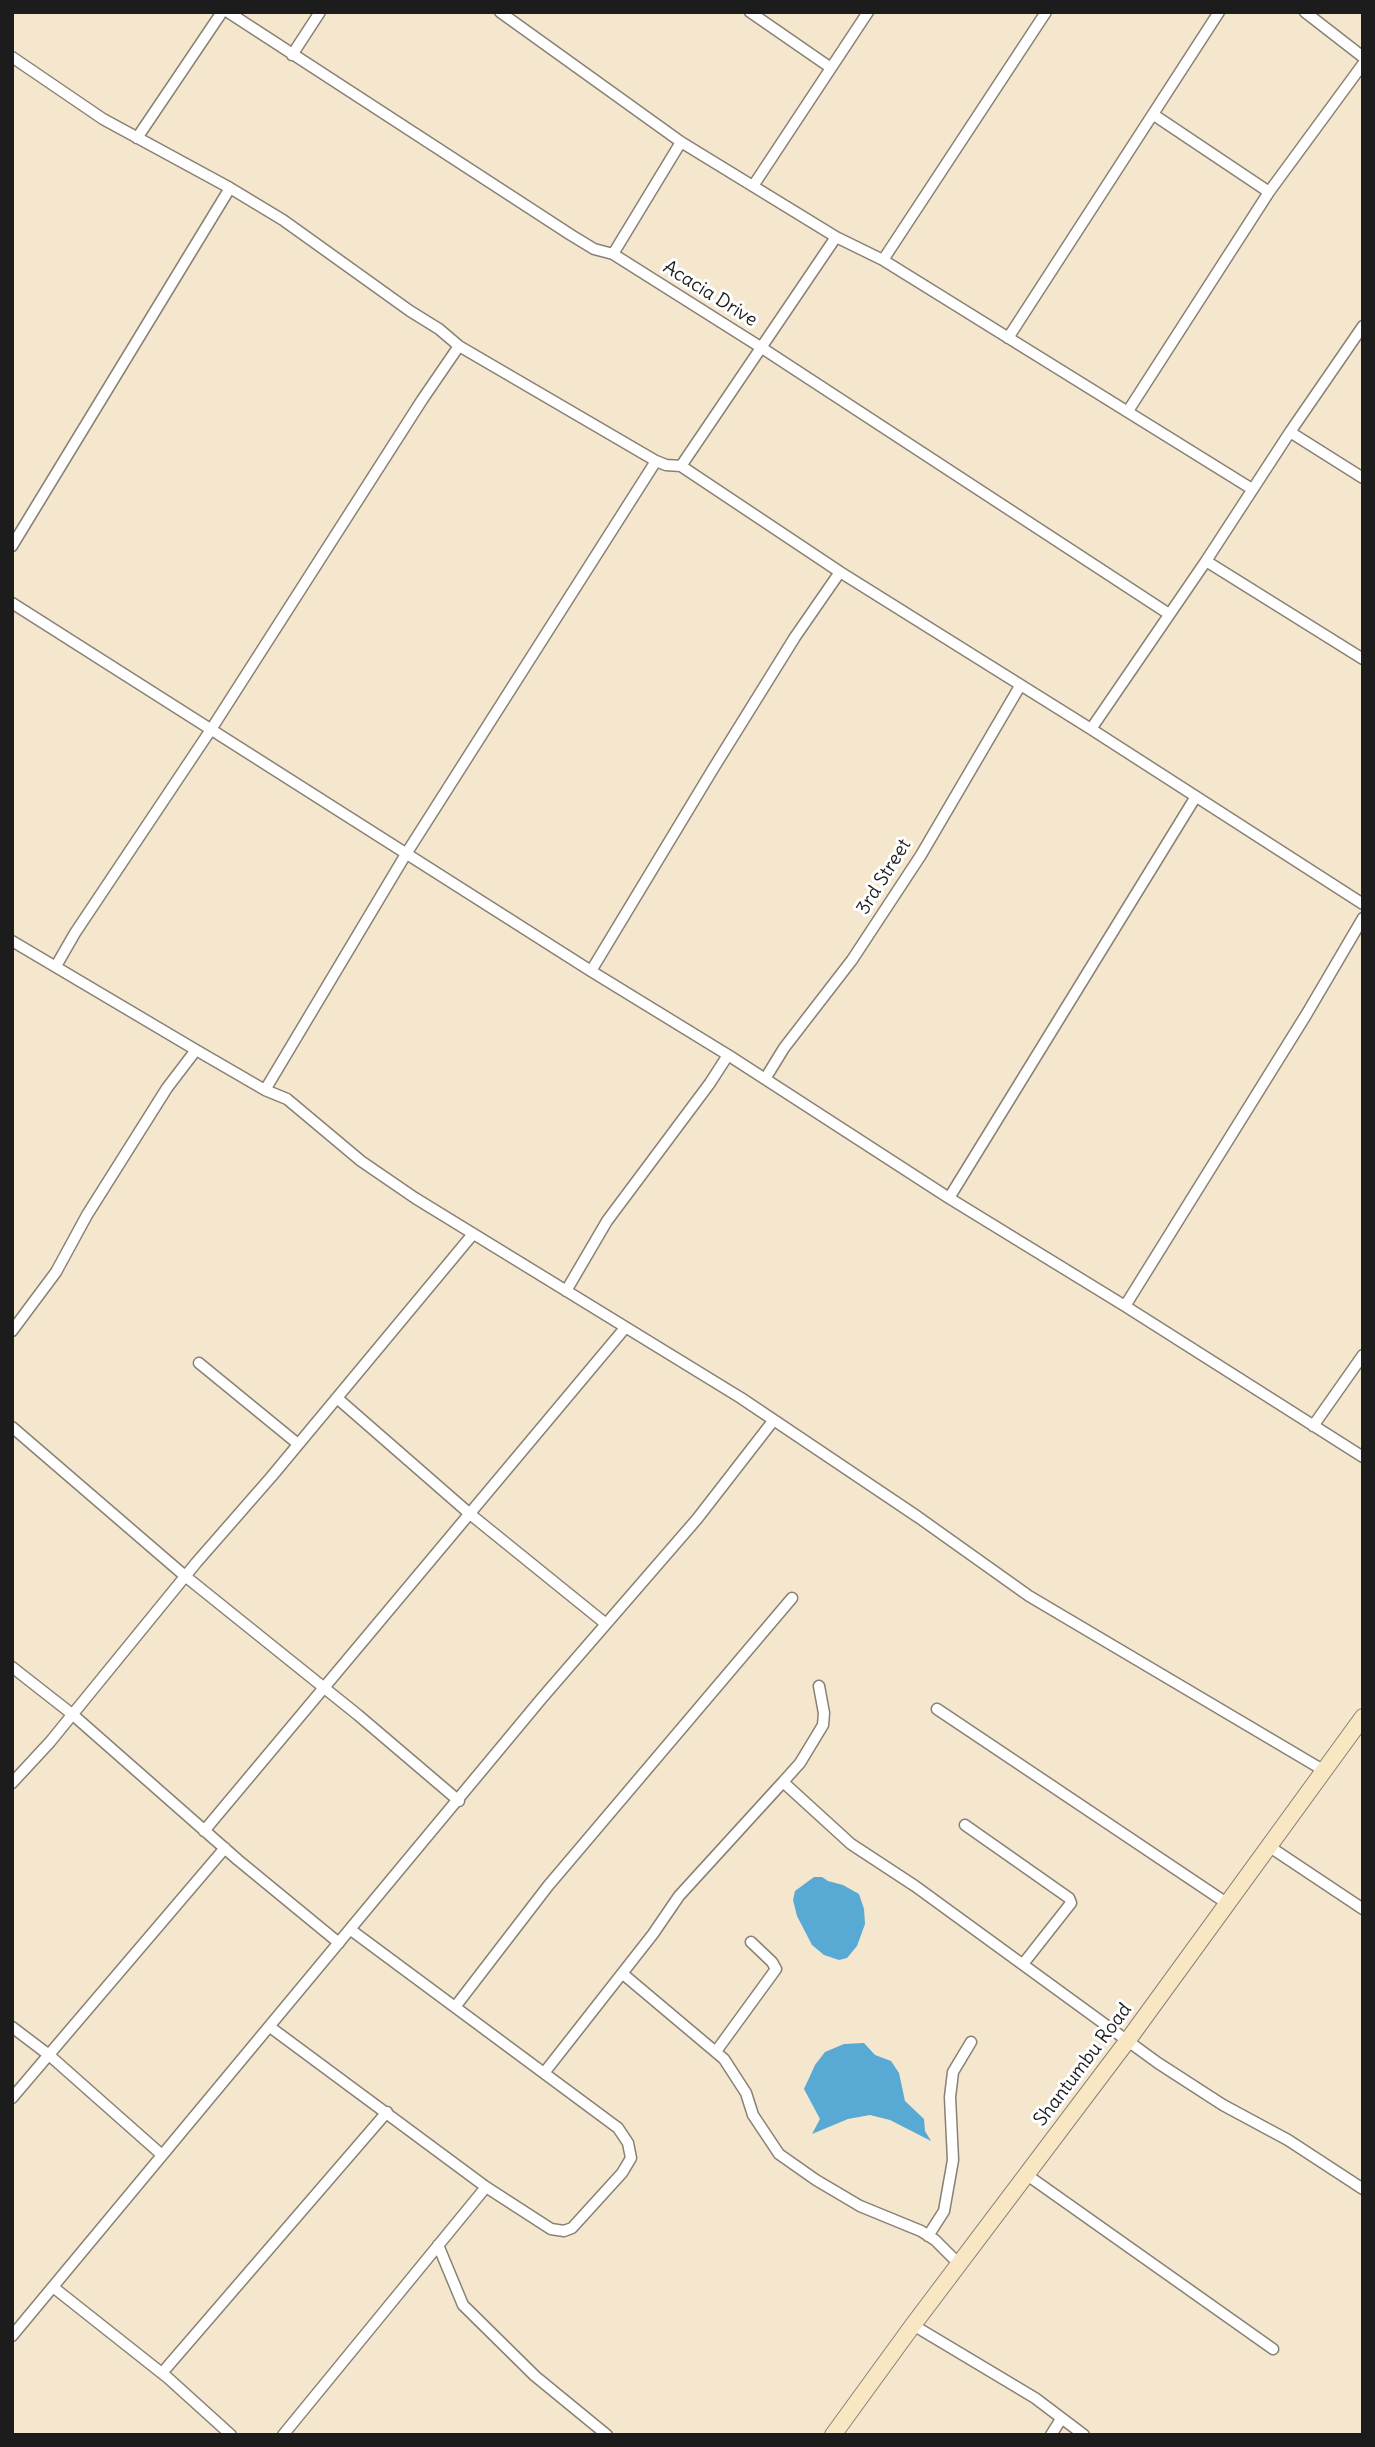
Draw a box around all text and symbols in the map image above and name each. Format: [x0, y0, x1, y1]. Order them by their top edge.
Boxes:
street label: Acacia Drive [659, 256, 761, 332]
street label: 3rd Street [852, 835, 916, 919]
street label: Shantumbu Road [1029, 1999, 1137, 2131]

